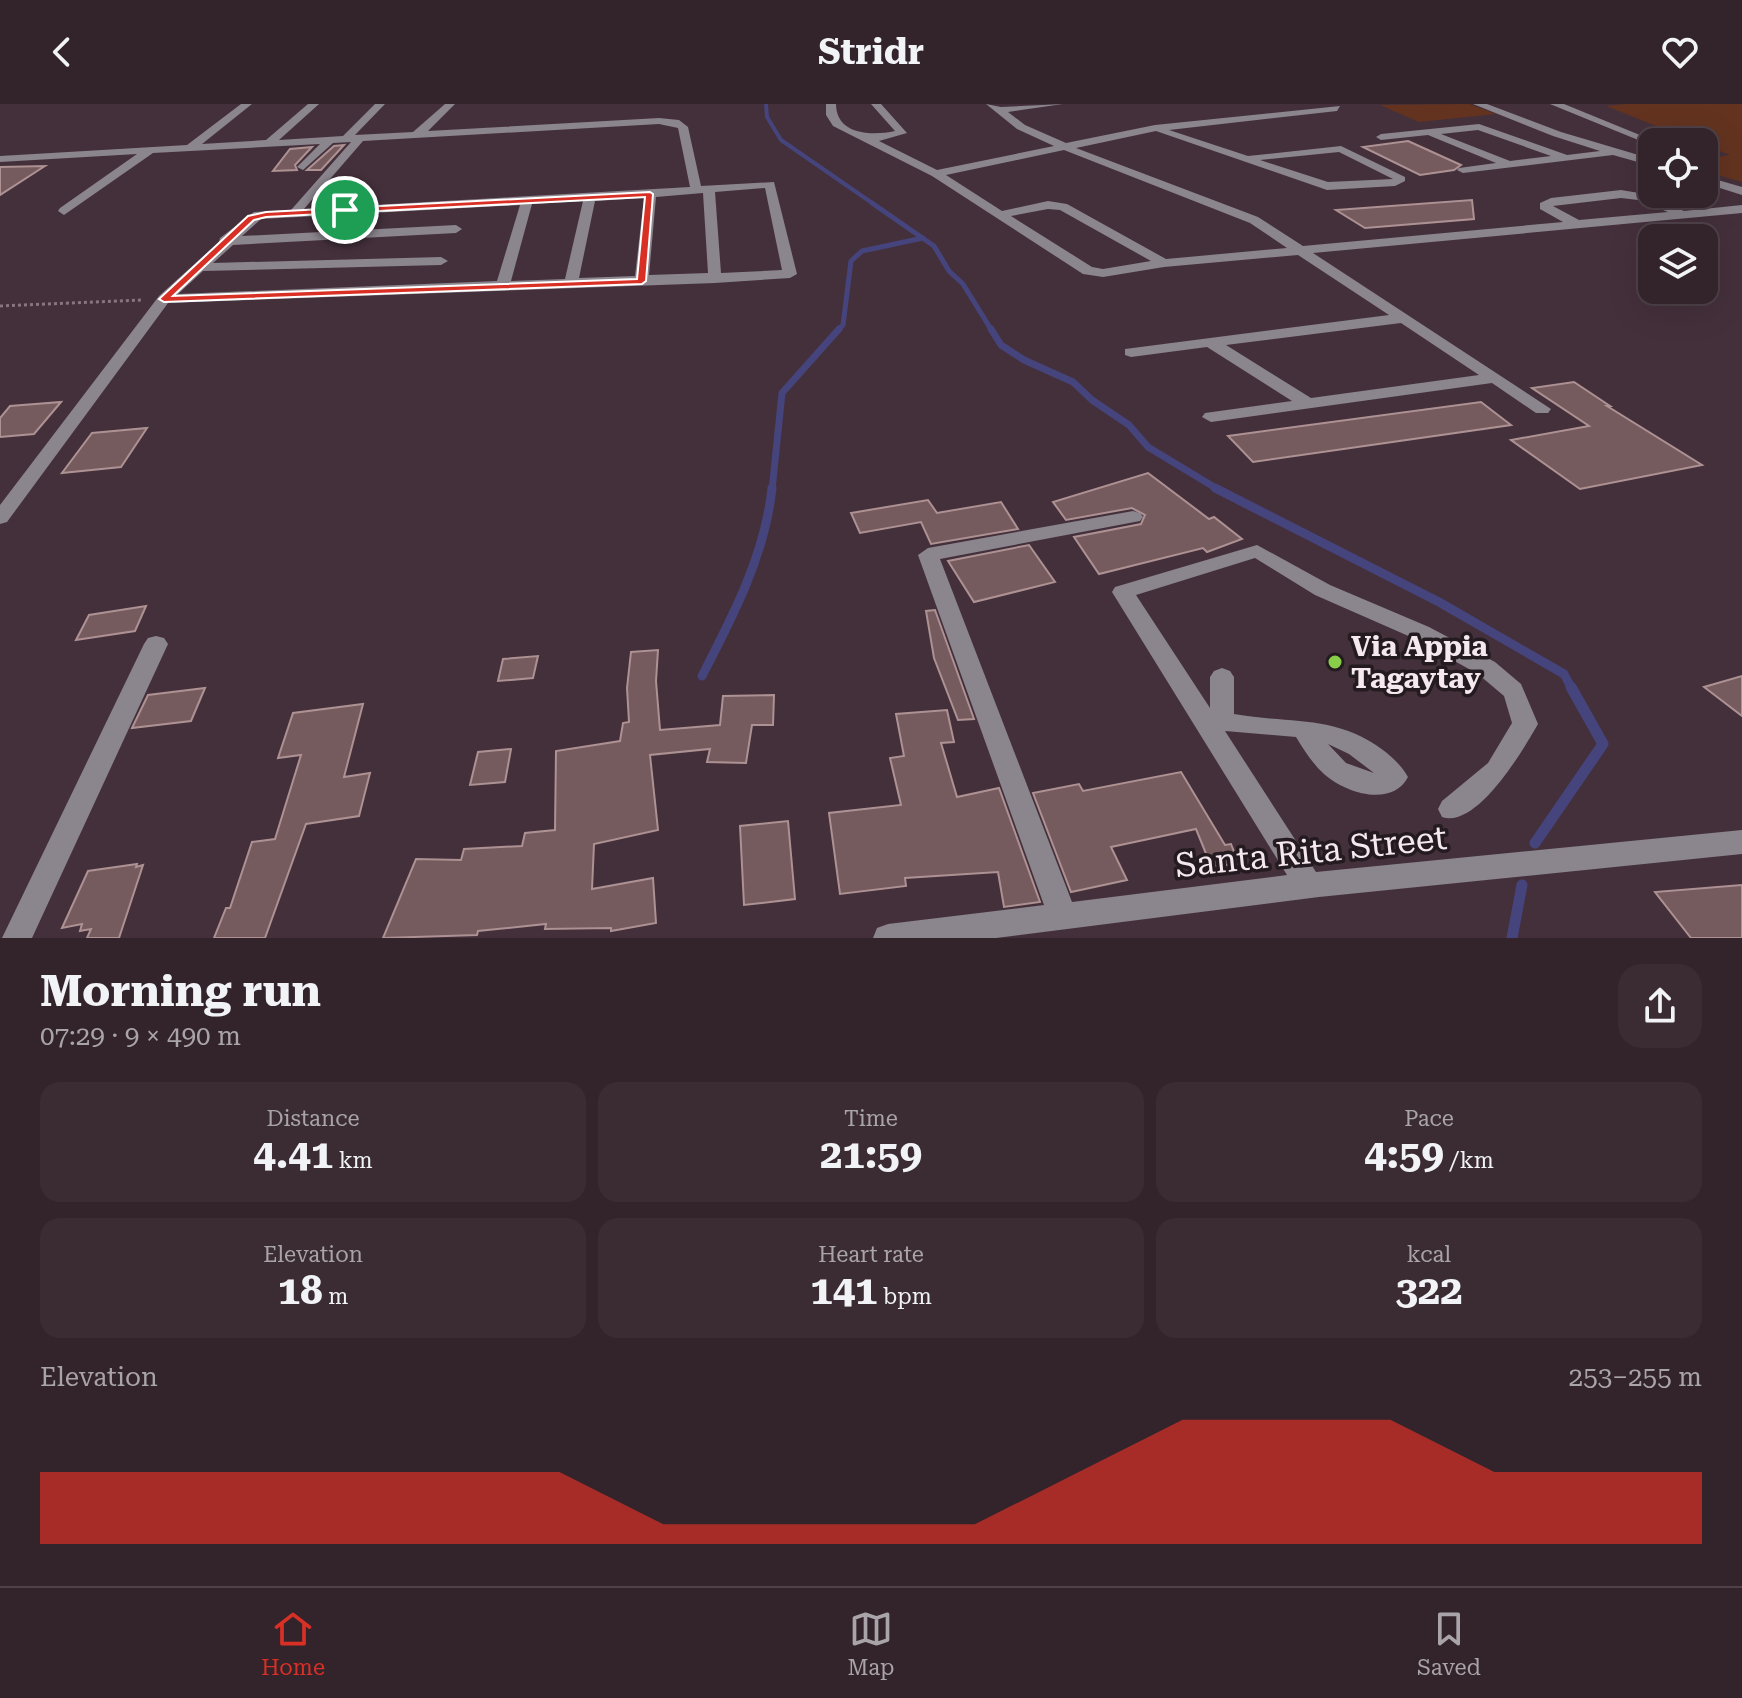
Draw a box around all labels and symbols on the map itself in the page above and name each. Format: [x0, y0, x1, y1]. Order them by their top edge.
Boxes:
pin [311, 176, 379, 244]
place label: Via Appia Tagaytay [1351, 630, 1488, 695]
marker: Via Appia Tagaytay [1326, 653, 1344, 671]
street label: Santa Rita Street [1173, 817, 1449, 885]

